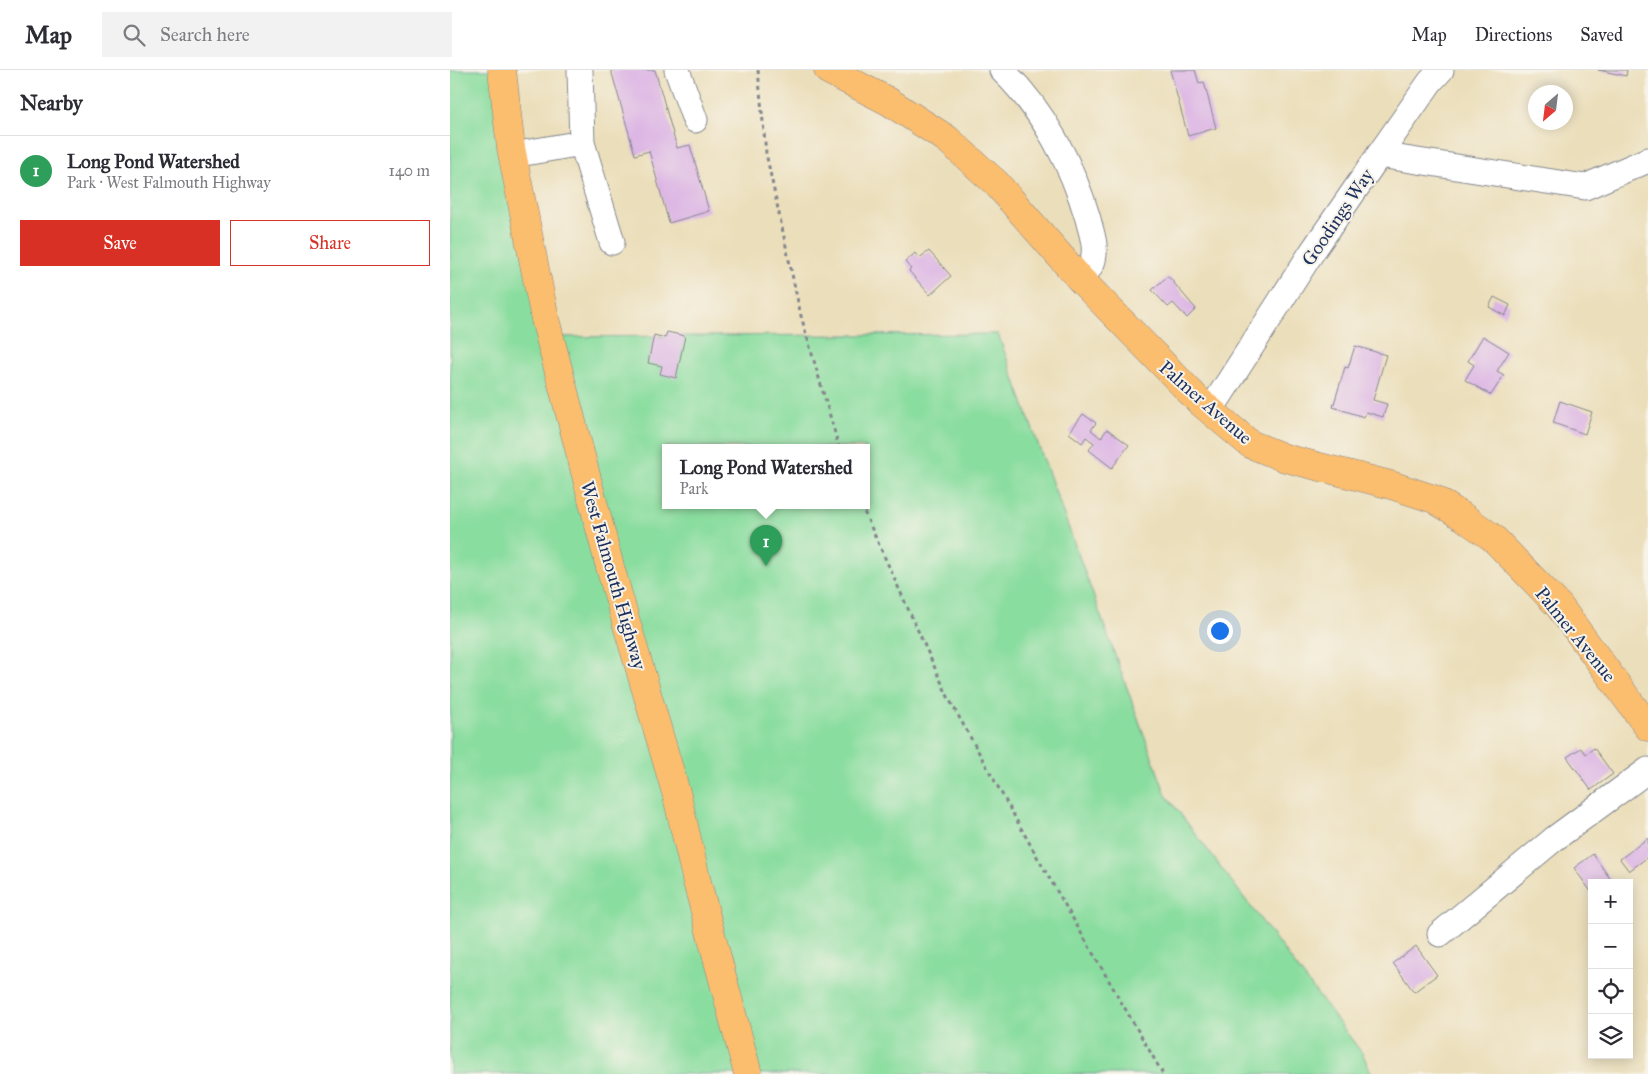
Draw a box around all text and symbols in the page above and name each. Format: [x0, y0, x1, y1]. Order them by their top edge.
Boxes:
search box [102, 12, 452, 57]
text: Map [25, 20, 72, 50]
icon: search [120, 21, 148, 49]
text: Search here [160, 23, 250, 46]
text: Map [1411, 24, 1447, 46]
text: Directions [1475, 24, 1552, 46]
text: Saved [1580, 24, 1623, 46]
north arrow [1528, 85, 1573, 130]
text: Nearby [20, 90, 83, 116]
text: Long Pond Watershed [67, 150, 240, 173]
text: 1 [33, 161, 39, 180]
text: 140 m [389, 161, 430, 180]
street label: Goodings Way [1297, 163, 1380, 271]
text: Park · West Falmouth Highway [67, 173, 271, 192]
button: Save [20, 220, 220, 266]
button: Share [230, 220, 430, 266]
street label: Palmer Avenue [1154, 356, 1257, 449]
popup [662, 444, 870, 509]
text: Long Pond Watershed [680, 456, 852, 479]
street label: West Falmouth Highway [575, 478, 652, 673]
text: Park [680, 479, 709, 498]
pin: 1 [750, 525, 782, 566]
street label: Palmer Avenue [1530, 582, 1621, 687]
your location [1207, 618, 1233, 644]
map controls [1588, 879, 1633, 1059]
button: + [1588, 879, 1633, 924]
button: − [1588, 924, 1633, 969]
button: locate [1588, 969, 1633, 1014]
button: layers [1588, 1014, 1633, 1059]

